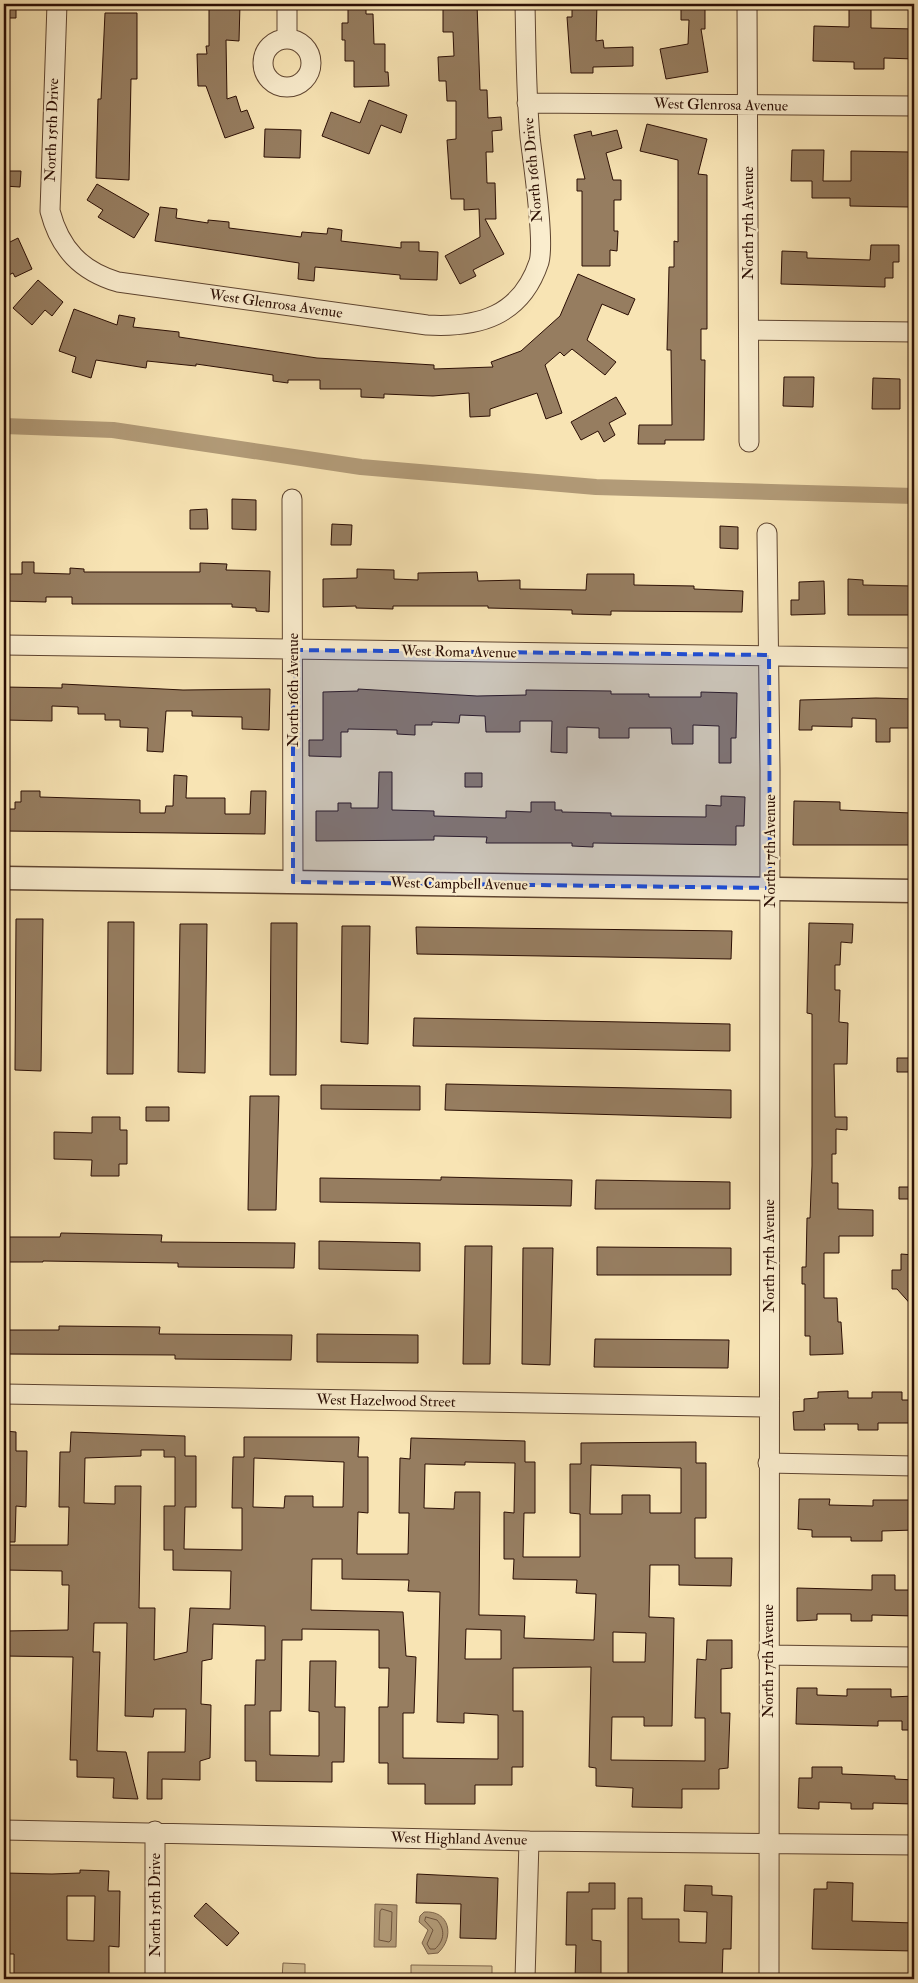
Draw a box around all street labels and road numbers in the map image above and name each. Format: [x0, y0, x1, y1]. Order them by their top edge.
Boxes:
street label: North 15th Drive [41, 78, 63, 182]
street label: West Glenrosa Avenue [653, 94, 788, 116]
street label: North 16th Drive [519, 117, 547, 223]
street label: North 17th Avenue [739, 166, 758, 280]
street label: West Glenrosa Avenue [207, 285, 344, 323]
street label: North 16th Avenue [284, 633, 303, 747]
street label: West Roma Avenue [400, 641, 517, 663]
street label: North 17th Avenue [761, 794, 780, 908]
street label: West Campbell Avenue [389, 873, 528, 896]
street label: North 17th Avenue [760, 1199, 779, 1313]
street label: West Hazelwood Street [315, 1390, 456, 1412]
street label: North 17th Avenue [759, 1604, 778, 1718]
street label: West Highland Avenue [390, 1828, 527, 1850]
street label: North 15th Drive [146, 1853, 165, 1957]

